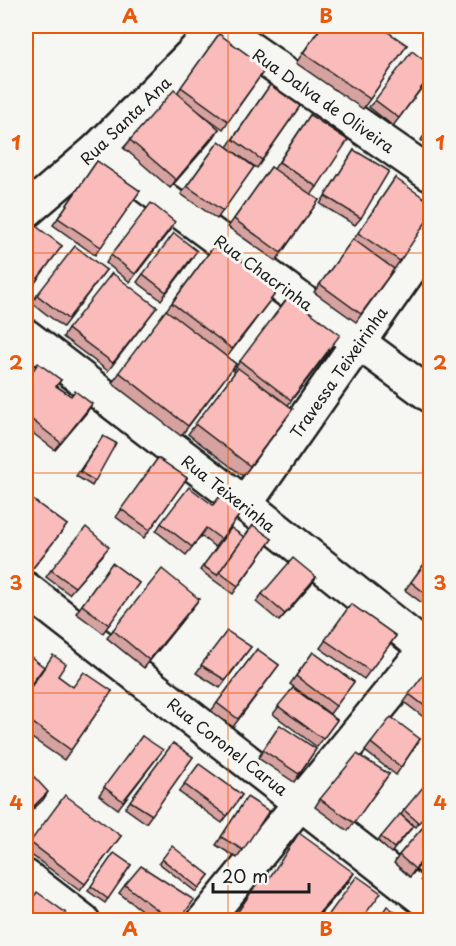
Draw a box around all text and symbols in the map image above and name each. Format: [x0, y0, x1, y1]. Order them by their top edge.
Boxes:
text: A [122, 0, 138, 30]
text: B [319, 0, 333, 30]
street label: Rua Dalva de Oliveira [248, 42, 400, 158]
street label: Rua Santa Ana [74, 70, 176, 170]
text: 1 [11, 127, 21, 157]
text: 1 [435, 127, 445, 157]
street label: Rua Chacrinha [210, 228, 318, 316]
street label: Travessa Teixeirinha [283, 301, 393, 443]
text: 2 [9, 347, 23, 377]
text: 2 [433, 347, 447, 377]
street label: Rua Teixerinha [177, 449, 281, 537]
text: 3 [9, 567, 23, 597]
text: 3 [433, 567, 447, 597]
street label: Rua Coronel Carua [163, 691, 293, 801]
text: 4 [9, 787, 23, 817]
text: 4 [433, 787, 447, 817]
scale bar [213, 856, 309, 894]
text: 20 m [222, 862, 268, 889]
text: A [122, 913, 138, 943]
text: B [319, 913, 333, 943]

